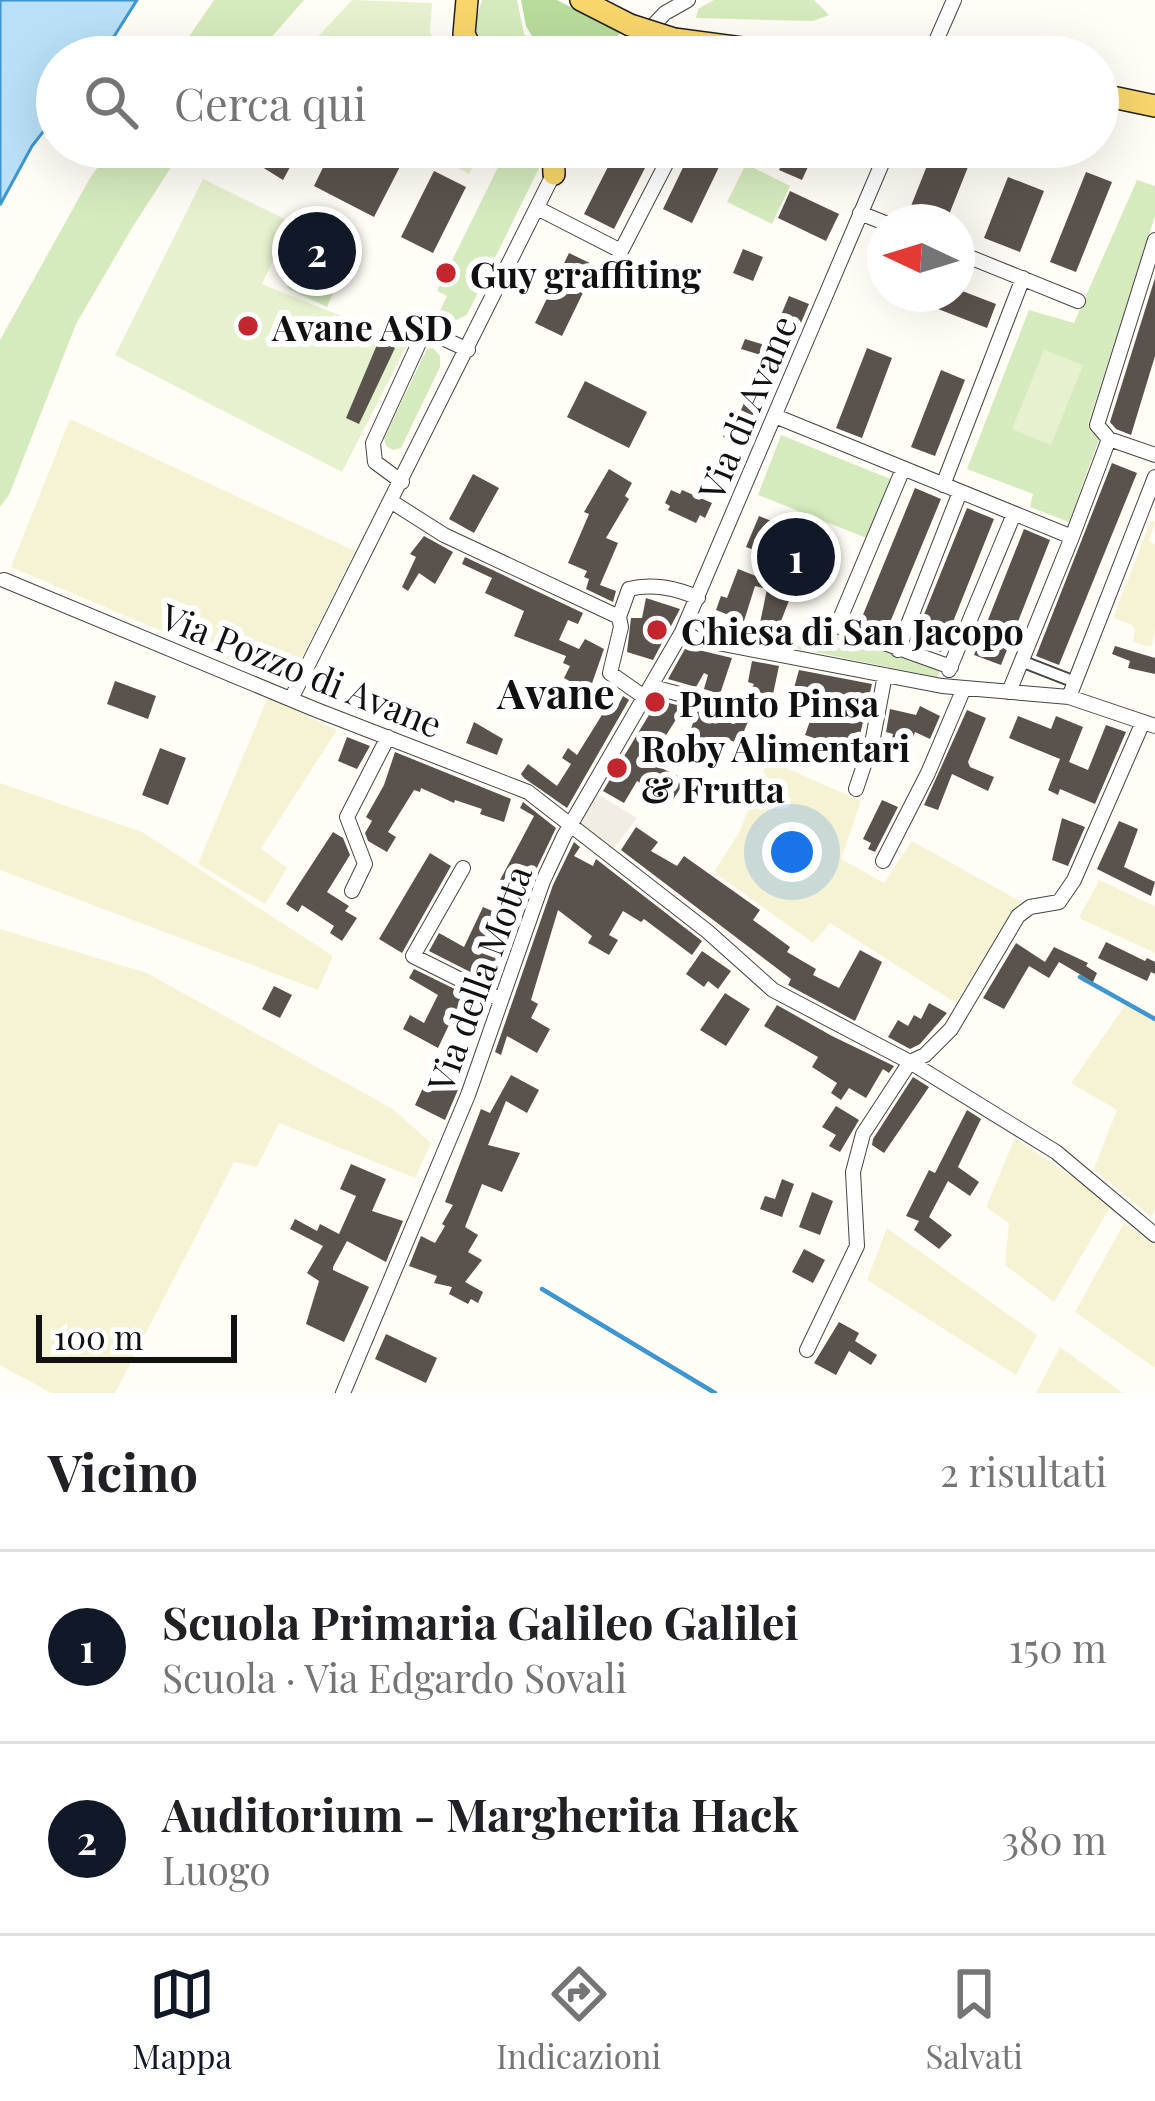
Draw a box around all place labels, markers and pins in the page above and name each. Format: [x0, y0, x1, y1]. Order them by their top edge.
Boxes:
pin: 2 [278, 206, 356, 296]
place label: Guy graffiting [470, 249, 701, 297]
marker: Guy graffiting [433, 260, 459, 286]
place label: Avane ASD [271, 302, 453, 350]
marker: Avane ASD [235, 313, 261, 339]
pin: 1 [757, 512, 835, 602]
place label: Chiesa di San Jacopo [681, 606, 1024, 654]
marker: Chiesa di San Jacopo [644, 617, 670, 643]
place label: Punto Pinsa [679, 678, 879, 726]
marker: Punto Pinsa [642, 689, 668, 715]
place label: Roby Alimentari & Frutta [641, 723, 910, 812]
marker: Roby Alimentari & Frutta [604, 755, 630, 781]

